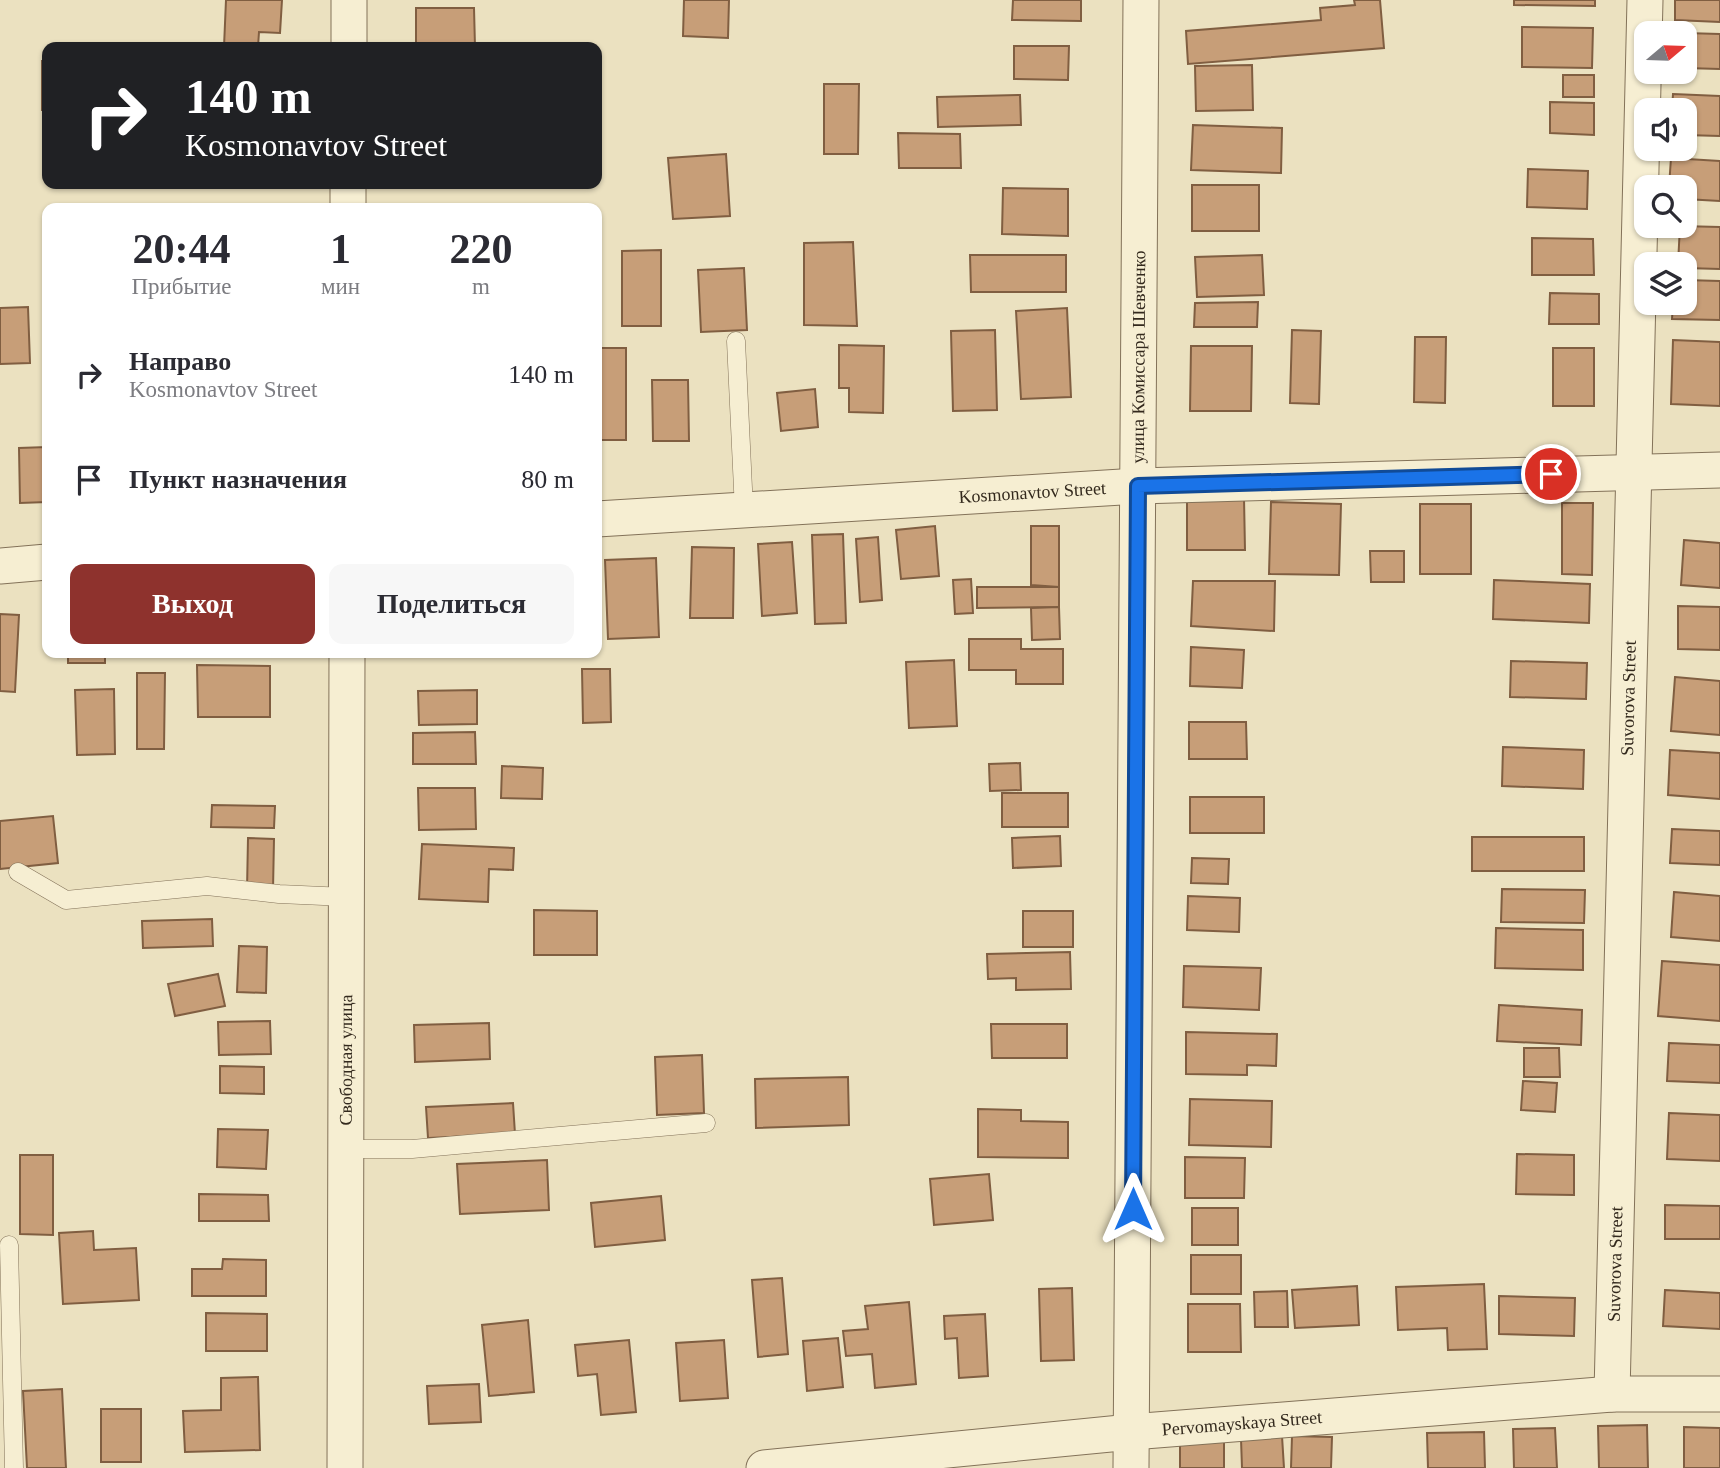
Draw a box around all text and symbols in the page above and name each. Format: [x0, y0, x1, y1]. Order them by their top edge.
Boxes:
north arrow [1634, 21, 1698, 84]
map controls [1634, 21, 1697, 315]
text: 140 m [185, 69, 312, 124]
icon: right [70, 70, 161, 161]
button: sound [1634, 98, 1697, 161]
text: Kosmonavtov Street [185, 127, 447, 163]
button: search [1634, 175, 1697, 238]
text: 20:44 [132, 226, 230, 272]
text: 1 [330, 226, 351, 272]
text: 220 [450, 226, 513, 272]
street label: улица Комиссара Шевченко [1128, 250, 1149, 464]
button: layers [1634, 252, 1697, 315]
text: Прибытие [131, 274, 232, 299]
text: мин [321, 274, 360, 299]
text: m [472, 274, 490, 299]
text: Направо [129, 347, 231, 376]
icon: right [70, 356, 108, 394]
text: 140 m [508, 360, 574, 389]
text: Kosmonavtov Street [129, 377, 317, 402]
pin [1521, 444, 1581, 504]
icon: arrive [1532, 455, 1570, 493]
icon: arrive [70, 461, 108, 499]
text: Пункт назначения [129, 465, 347, 494]
text: 80 m [521, 465, 574, 494]
street label: Kosmonavtov Street [958, 478, 1106, 507]
button: Выход [70, 564, 315, 644]
button: Поделиться [329, 564, 574, 644]
street label: Suvorova Street [1617, 640, 1640, 756]
street label: Свободная улица [336, 994, 356, 1126]
position arrow [1096, 1172, 1170, 1246]
street label: Suvorova Street [1604, 1206, 1626, 1322]
street label: Pervomayskaya Street [1161, 1407, 1323, 1440]

